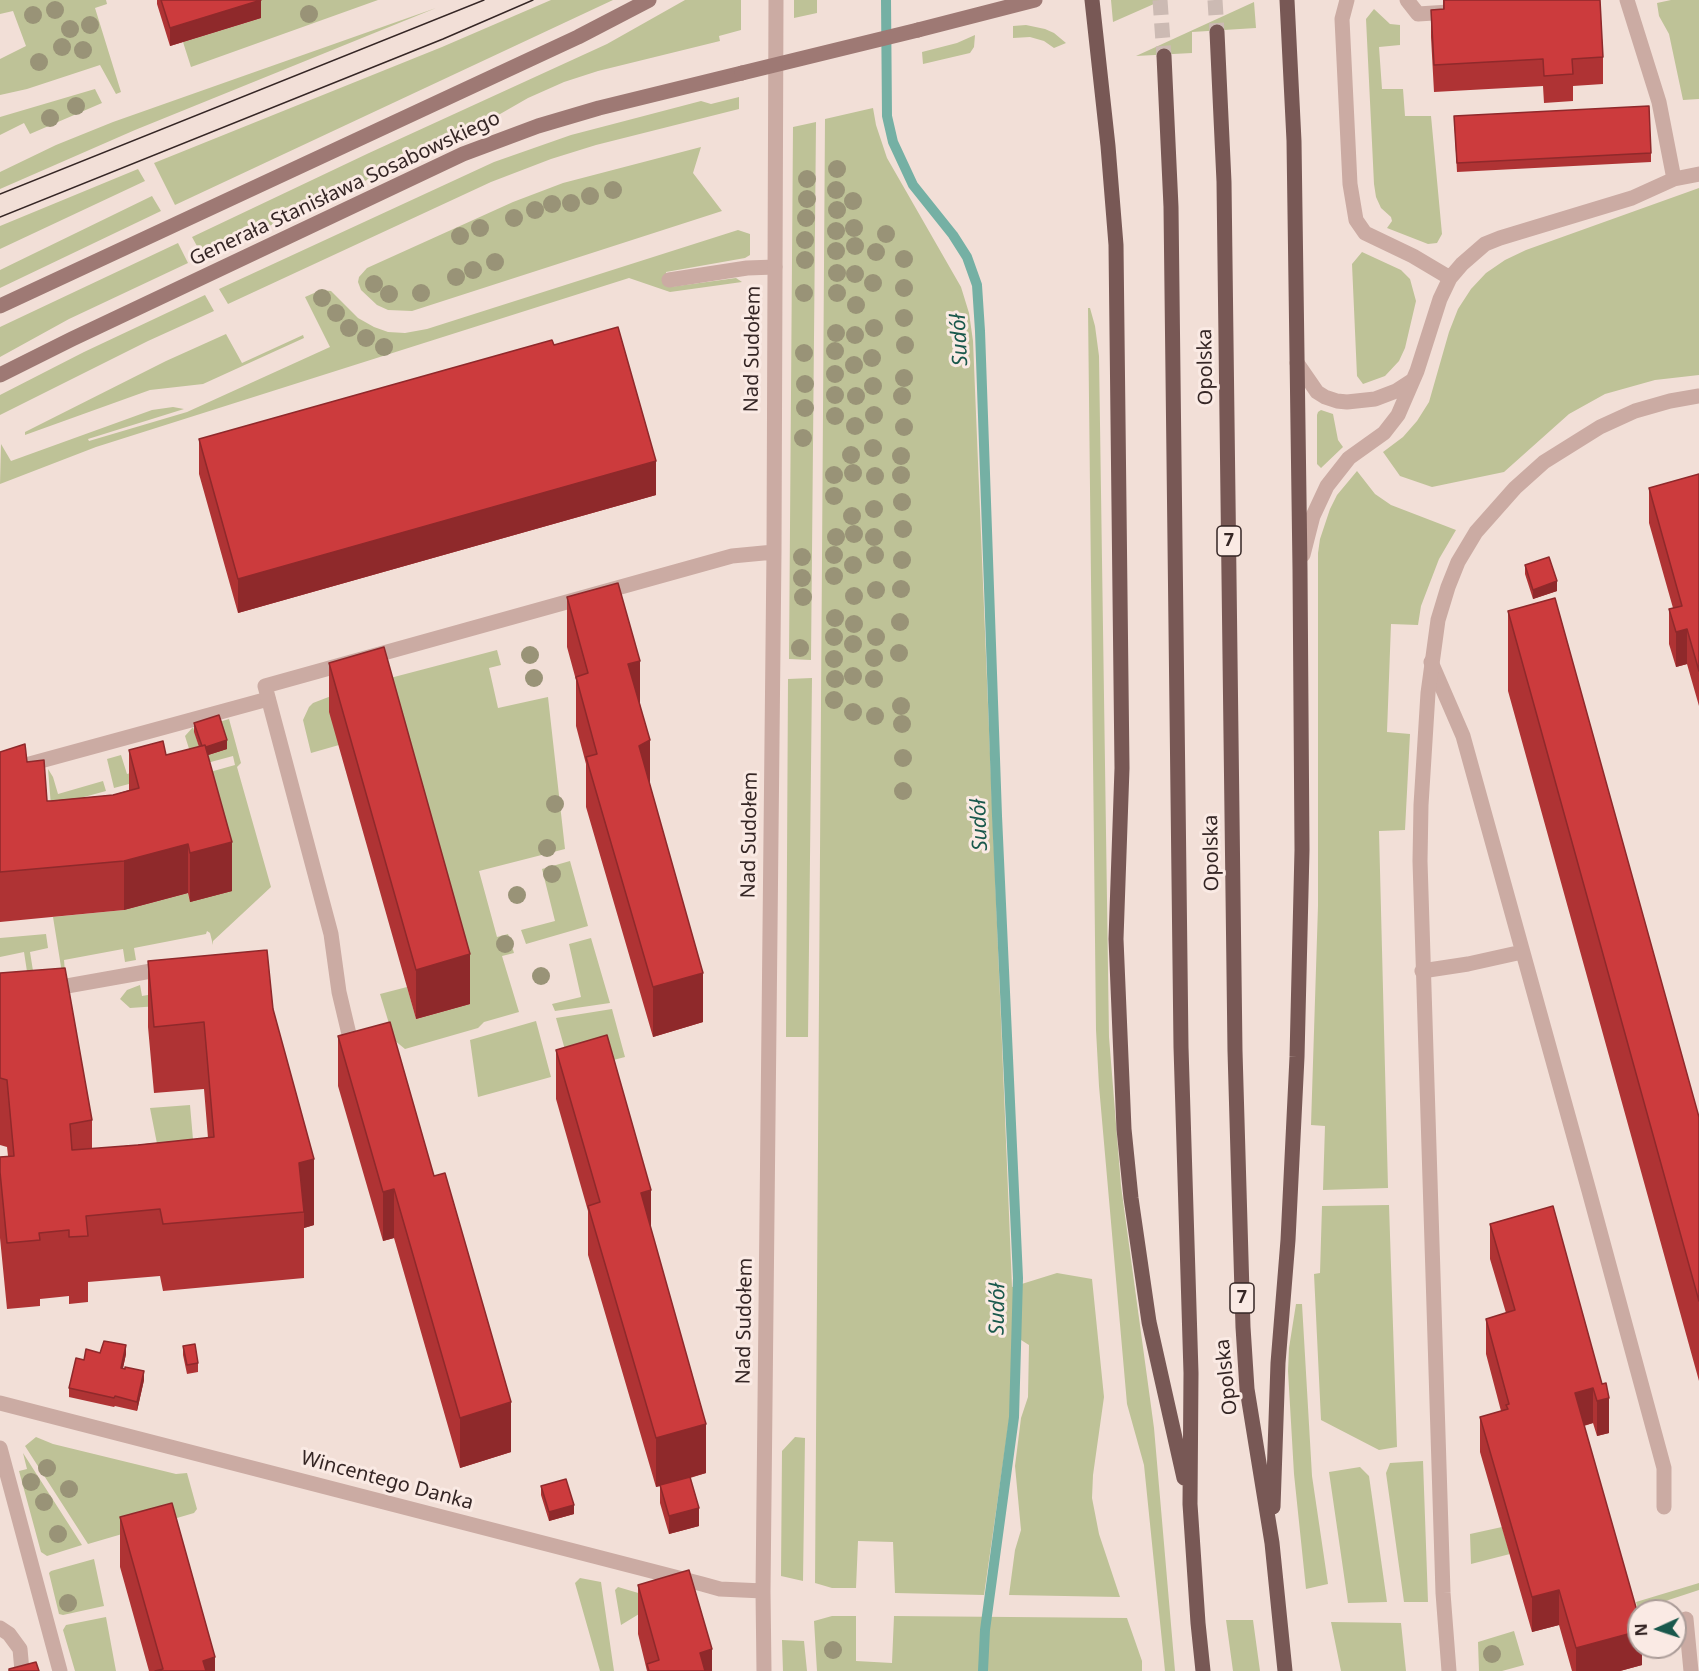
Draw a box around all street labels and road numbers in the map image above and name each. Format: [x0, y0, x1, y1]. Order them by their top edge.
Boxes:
street label: Generała Stanisława Sosabowskiego [186, 106, 504, 272]
street label: Nad Sudołem [740, 285, 766, 413]
street label: Opolska [1193, 328, 1219, 406]
road number: 7 [1217, 526, 1241, 556]
street label: Nad Sudołem [737, 771, 763, 899]
street label: Opolska [1199, 814, 1225, 892]
street label: Nad Sudołem [732, 1257, 758, 1385]
road number: 7 [1230, 1283, 1254, 1313]
street label: Opolska [1211, 1338, 1243, 1416]
street label: Wincentego Danka [298, 1446, 476, 1516]

